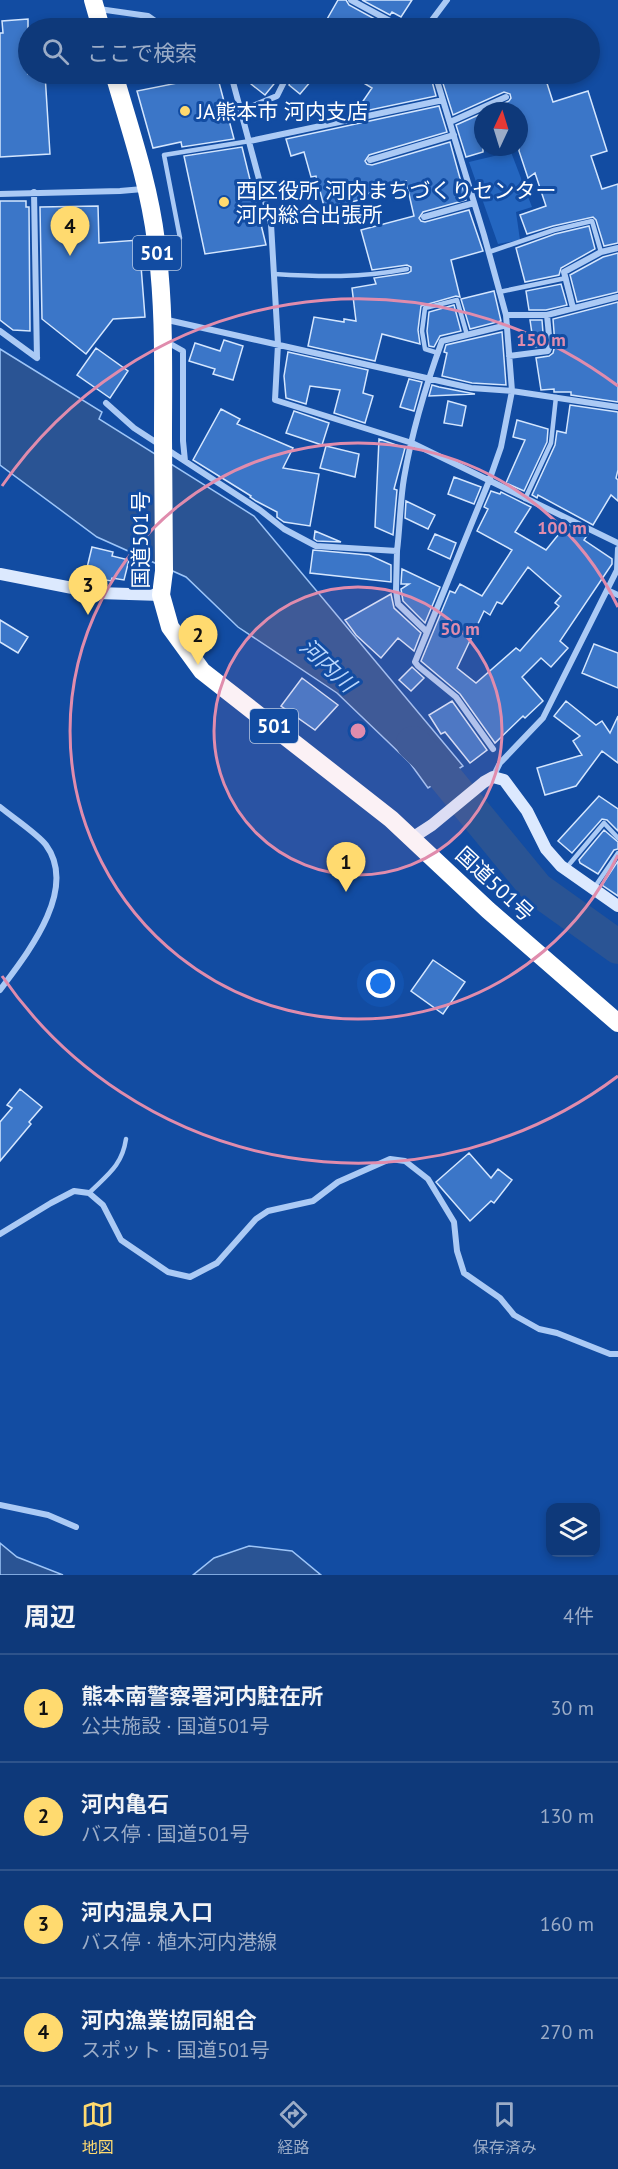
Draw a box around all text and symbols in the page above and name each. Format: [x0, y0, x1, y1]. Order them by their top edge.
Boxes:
search box [18, 18, 600, 84]
icon: search [39, 35, 72, 68]
text: ここで検索 [87, 39, 197, 67]
place label: JA熊本市 河内支店 [196, 98, 368, 125]
north arrow [474, 102, 528, 156]
marker: JA熊本市 河内支店 [178, 104, 192, 118]
place label: 西区役所 河内まちづくりセンター 河内総合出張所 [236, 177, 557, 228]
marker: 西区役所 河内まちづくりセンター 河内総合出張所 [217, 195, 231, 209]
pin: 4 [50, 206, 90, 256]
road number: 501 [133, 236, 181, 270]
text: 150 m [516, 328, 566, 351]
street label: 国道501号 [127, 491, 154, 589]
text: 100 m [537, 516, 587, 539]
pin: 3 [68, 566, 107, 615]
pin: 2 [178, 616, 218, 665]
text: 50 m [440, 617, 480, 640]
water label: 河内川 [294, 632, 363, 699]
road number: 501 [250, 709, 298, 743]
centre of rings [348, 721, 368, 741]
street label: 国道501号 [450, 841, 540, 927]
pin: 1 [326, 842, 366, 892]
your location [366, 969, 395, 998]
map controls [546, 1503, 600, 1557]
button: layers [546, 1503, 600, 1557]
text: 周辺 [24, 1600, 76, 1633]
text: 4件 [563, 1603, 594, 1629]
text: 熊本南警察署河内駐在所 [81, 1682, 323, 1710]
text: 1 [38, 1695, 49, 1721]
text: 30 m [551, 1695, 594, 1721]
text: 公共施設 · 国道501号 [81, 1713, 270, 1739]
text: 河内亀石 [81, 1790, 169, 1818]
text: 2 [38, 1803, 49, 1829]
text: 130 m [540, 1803, 594, 1829]
text: バス停 · 国道501号 [81, 1821, 250, 1847]
text: 河内温泉入口 [81, 1898, 213, 1926]
text: 3 [38, 1911, 49, 1937]
text: 160 m [540, 1911, 594, 1937]
text: バス停 · 植木河内港線 [81, 1929, 277, 1955]
text: 河内漁業協同組合 [81, 2006, 257, 2034]
text: 4 [38, 2019, 49, 2045]
text: 270 m [540, 2019, 594, 2045]
text: スポット · 国道501号 [81, 2037, 270, 2063]
tab: 地図 [81, 2098, 114, 2158]
tab: 経路 [277, 2098, 310, 2158]
tab: 保存済み [473, 2098, 537, 2158]

